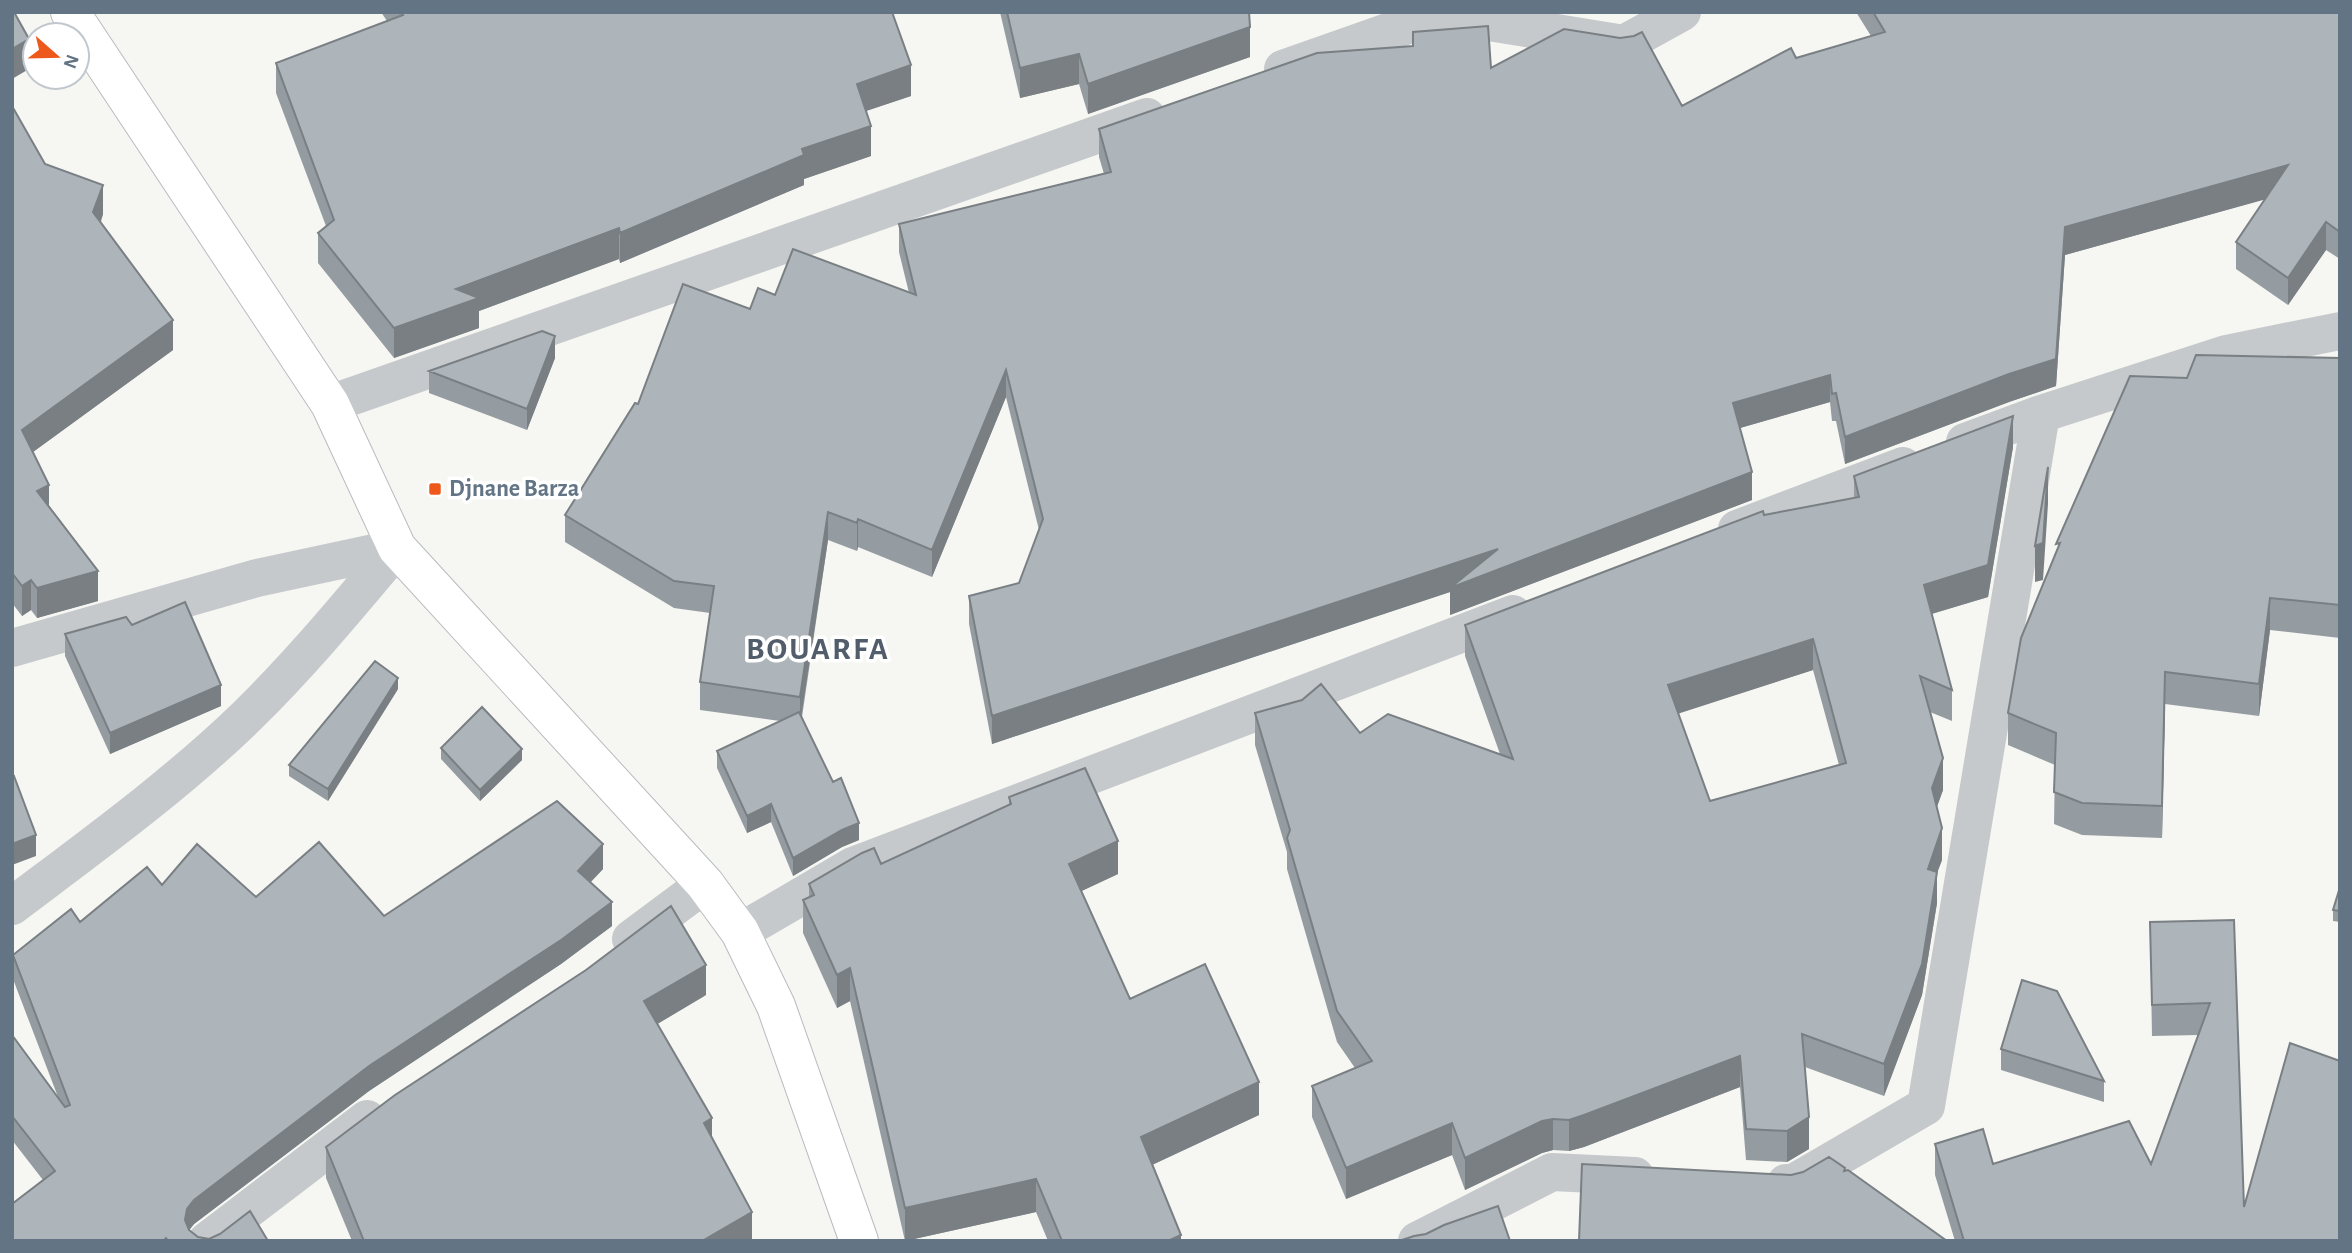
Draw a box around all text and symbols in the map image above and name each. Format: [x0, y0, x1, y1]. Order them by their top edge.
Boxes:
north arrow [21, 21, 91, 91]
text: N [59, 52, 82, 71]
place label: Djnane Barza [449, 477, 579, 501]
marker: Djnane Barza [427, 481, 443, 497]
district label: BOUARFA [746, 633, 890, 665]

